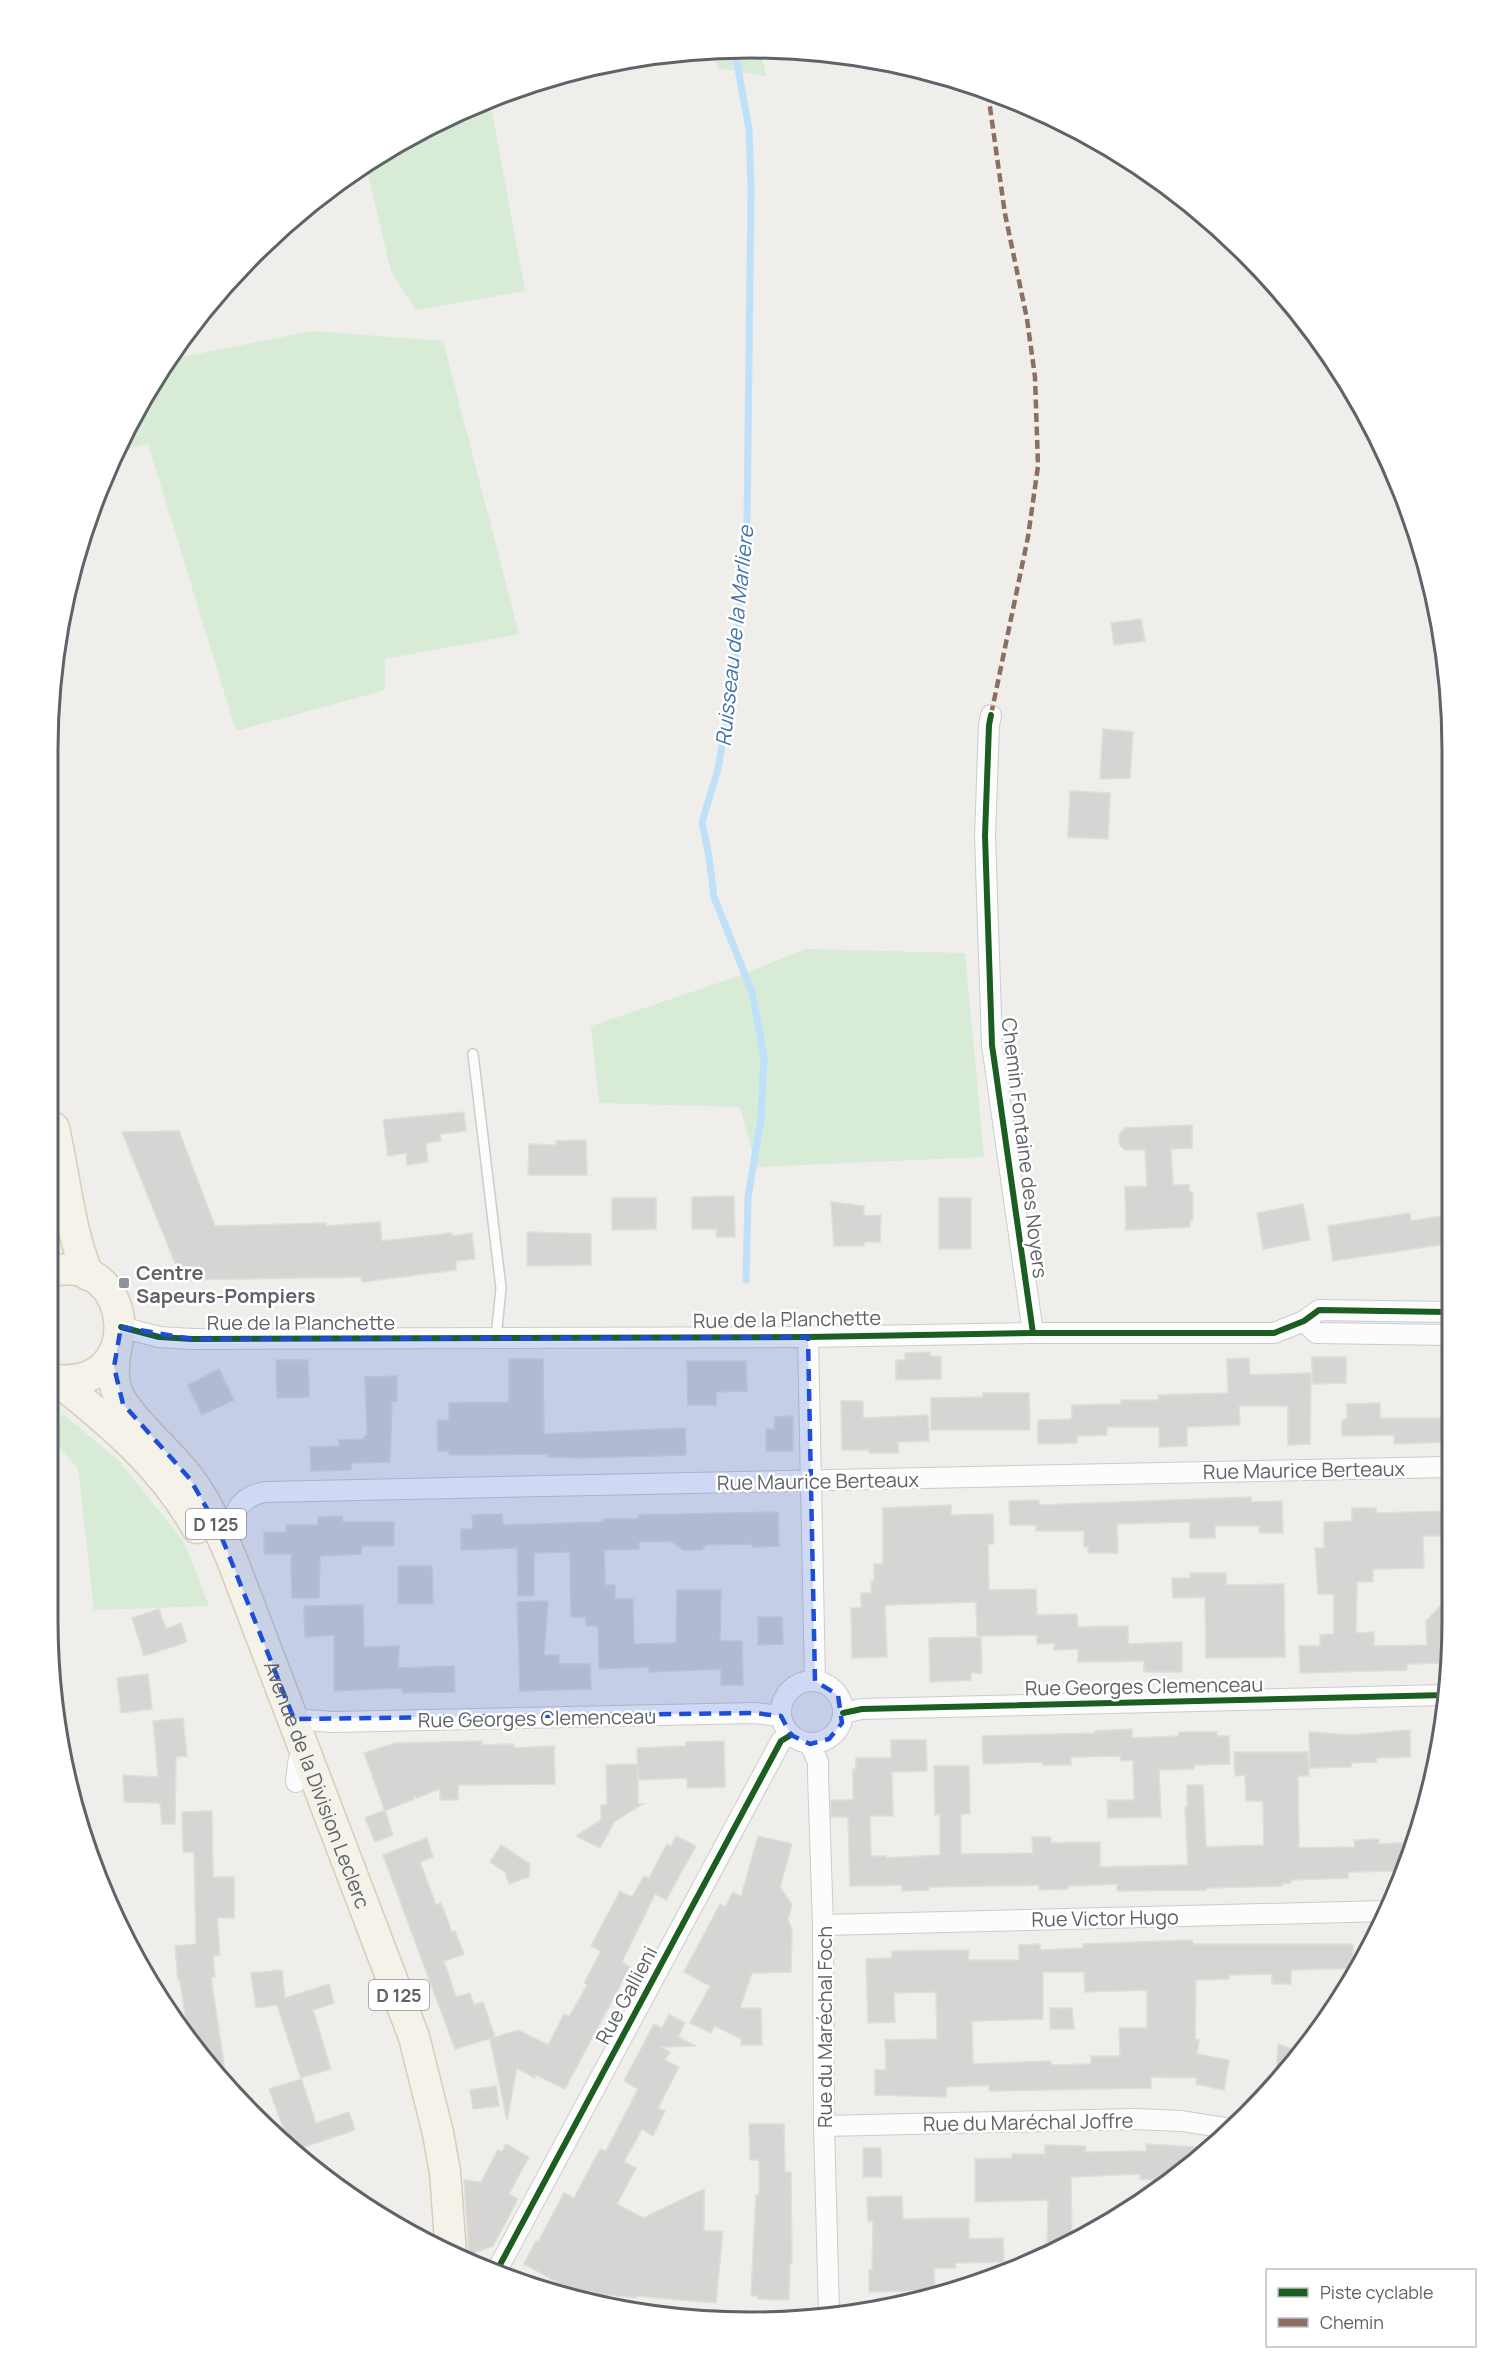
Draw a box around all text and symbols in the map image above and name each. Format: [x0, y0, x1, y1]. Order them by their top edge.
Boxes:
water label: Ruisseau de la Marliere [709, 523, 760, 748]
street label: Chemin Fontaine des Noyers [996, 1016, 1054, 1280]
place label: Centre Sapeurs-Pompiers [136, 1259, 316, 1309]
marker: Centre Sapeurs-Pompiers [117, 1276, 131, 1290]
street label: Rue de la Planchette [693, 1304, 881, 1334]
street label: Rue de la Planchette [207, 1309, 395, 1336]
street label: Rue Maurice Berteaux [1203, 1455, 1406, 1485]
street label: Rue Maurice Berteaux [717, 1466, 920, 1496]
road number: D 125 [186, 1509, 246, 1539]
street label: Avenue de la Division Leclerc [258, 1657, 377, 1912]
street label: Rue Georges Clemenceau [1025, 1670, 1263, 1702]
street label: Rue Georges Clemenceau [418, 1702, 656, 1734]
street label: Rue Victor Hugo [1031, 1903, 1179, 1933]
street label: Rue du Maréchal Foch [811, 1926, 838, 2128]
street label: Rue Gallieni [589, 1941, 663, 2049]
road number: D 125 [369, 1980, 429, 2010]
street label: Rue du Maréchal Joffre [923, 2107, 1133, 2137]
legend [1266, 2269, 1476, 2347]
text: Piste cyclable [1320, 2280, 1434, 2304]
text: Chemin [1320, 2310, 1384, 2334]

